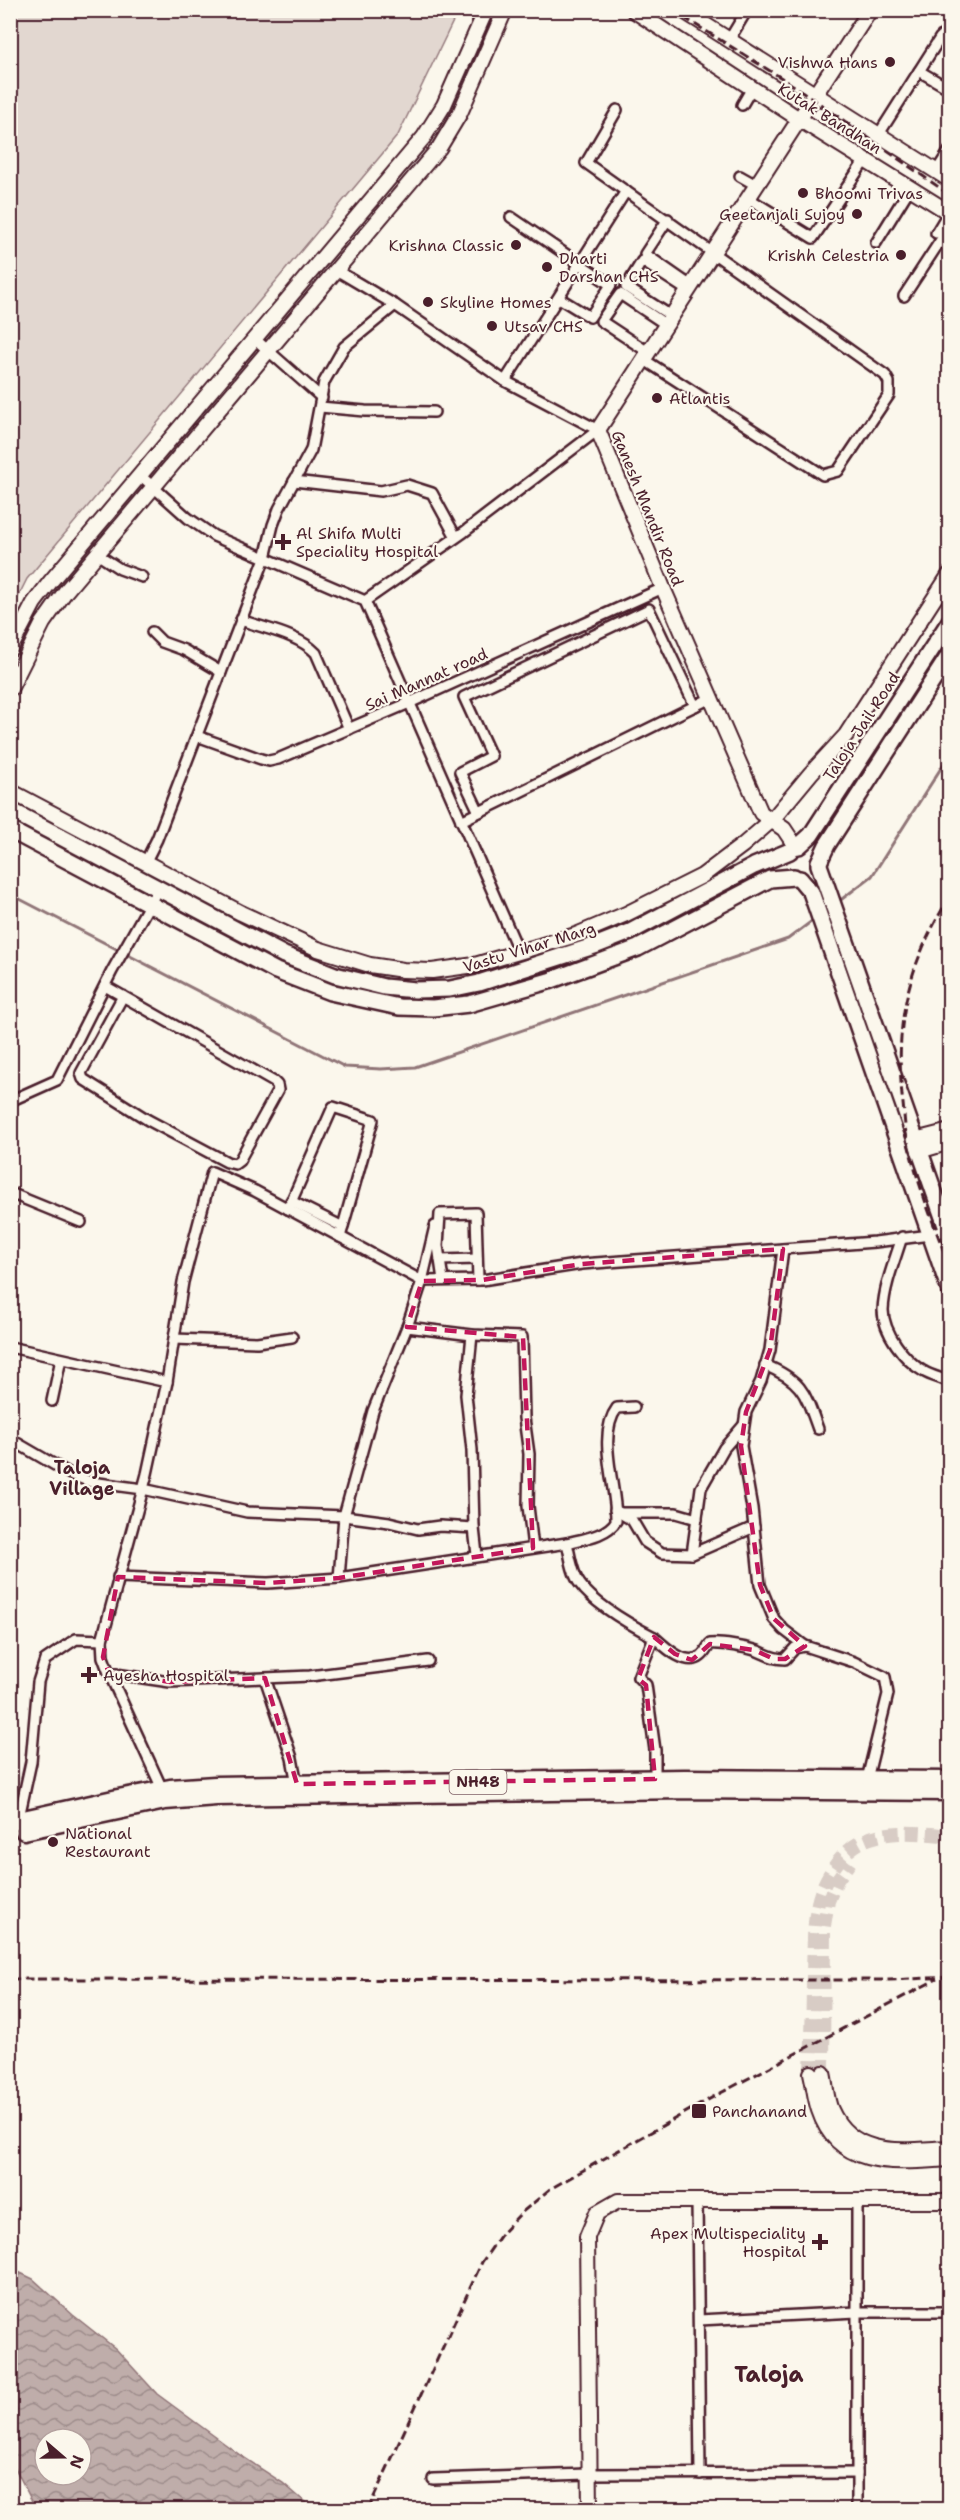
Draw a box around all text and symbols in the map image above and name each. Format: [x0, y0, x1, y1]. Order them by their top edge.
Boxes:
place label: Vishwa Hans [778, 52, 878, 73]
marker: Vishwa Hans [883, 55, 897, 69]
street label: Kutak Bandhan [774, 78, 886, 159]
place label: Bhoomi Trivas [815, 183, 923, 204]
marker: Bhoomi Trivas [796, 186, 810, 200]
place label: Geetanjali Sujoy [719, 204, 845, 225]
marker: Geetanjali Sujoy [850, 207, 864, 221]
place label: Krishna Classic [389, 235, 504, 256]
marker: Krishna Classic [509, 238, 523, 252]
place label: Krishh Celestria [767, 245, 889, 266]
place label: Dharti Darshan CHS [559, 248, 659, 287]
marker: Krishh Celestria [894, 248, 908, 262]
marker: Dharti Darshan CHS [540, 260, 554, 274]
place label: Skyline Homes [440, 292, 552, 313]
marker: Skyline Homes [421, 295, 435, 309]
place label: Utsav CHS [504, 316, 583, 337]
marker: Utsav CHS [485, 319, 499, 333]
place label: Atlantis [669, 388, 731, 409]
marker: Atlantis [650, 391, 664, 405]
street label: Ganesh Mandir Road [607, 427, 688, 589]
place label: Al Shifa Multi Speciality Hospital [296, 523, 438, 562]
marker: Al Shifa Multi Speciality Hospital [274, 533, 292, 551]
street label: Sai Mannat road [362, 643, 491, 716]
street label: Taloja Jail Road [818, 668, 904, 785]
street label: Vastu Vihar Marg [460, 917, 598, 978]
district label: Taloja Village [49, 1456, 115, 1501]
place label: Ayesha Hospital [103, 1665, 229, 1686]
marker: Ayesha Hospital [80, 1666, 98, 1684]
road number: NH48 [450, 1770, 506, 1794]
place label: National Restaurant [65, 1823, 151, 1862]
marker: National Restaurant [46, 1835, 60, 1849]
place label: Panchanand [712, 2101, 807, 2122]
marker: Panchanand [690, 2102, 708, 2120]
place label: Apex Multispeciality Hospital [650, 2223, 806, 2262]
marker: Apex Multispeciality Hospital [811, 2233, 829, 2251]
district label: Taloja [734, 2360, 804, 2389]
north arrow [33, 2427, 93, 2487]
text: N [65, 2452, 89, 2472]

